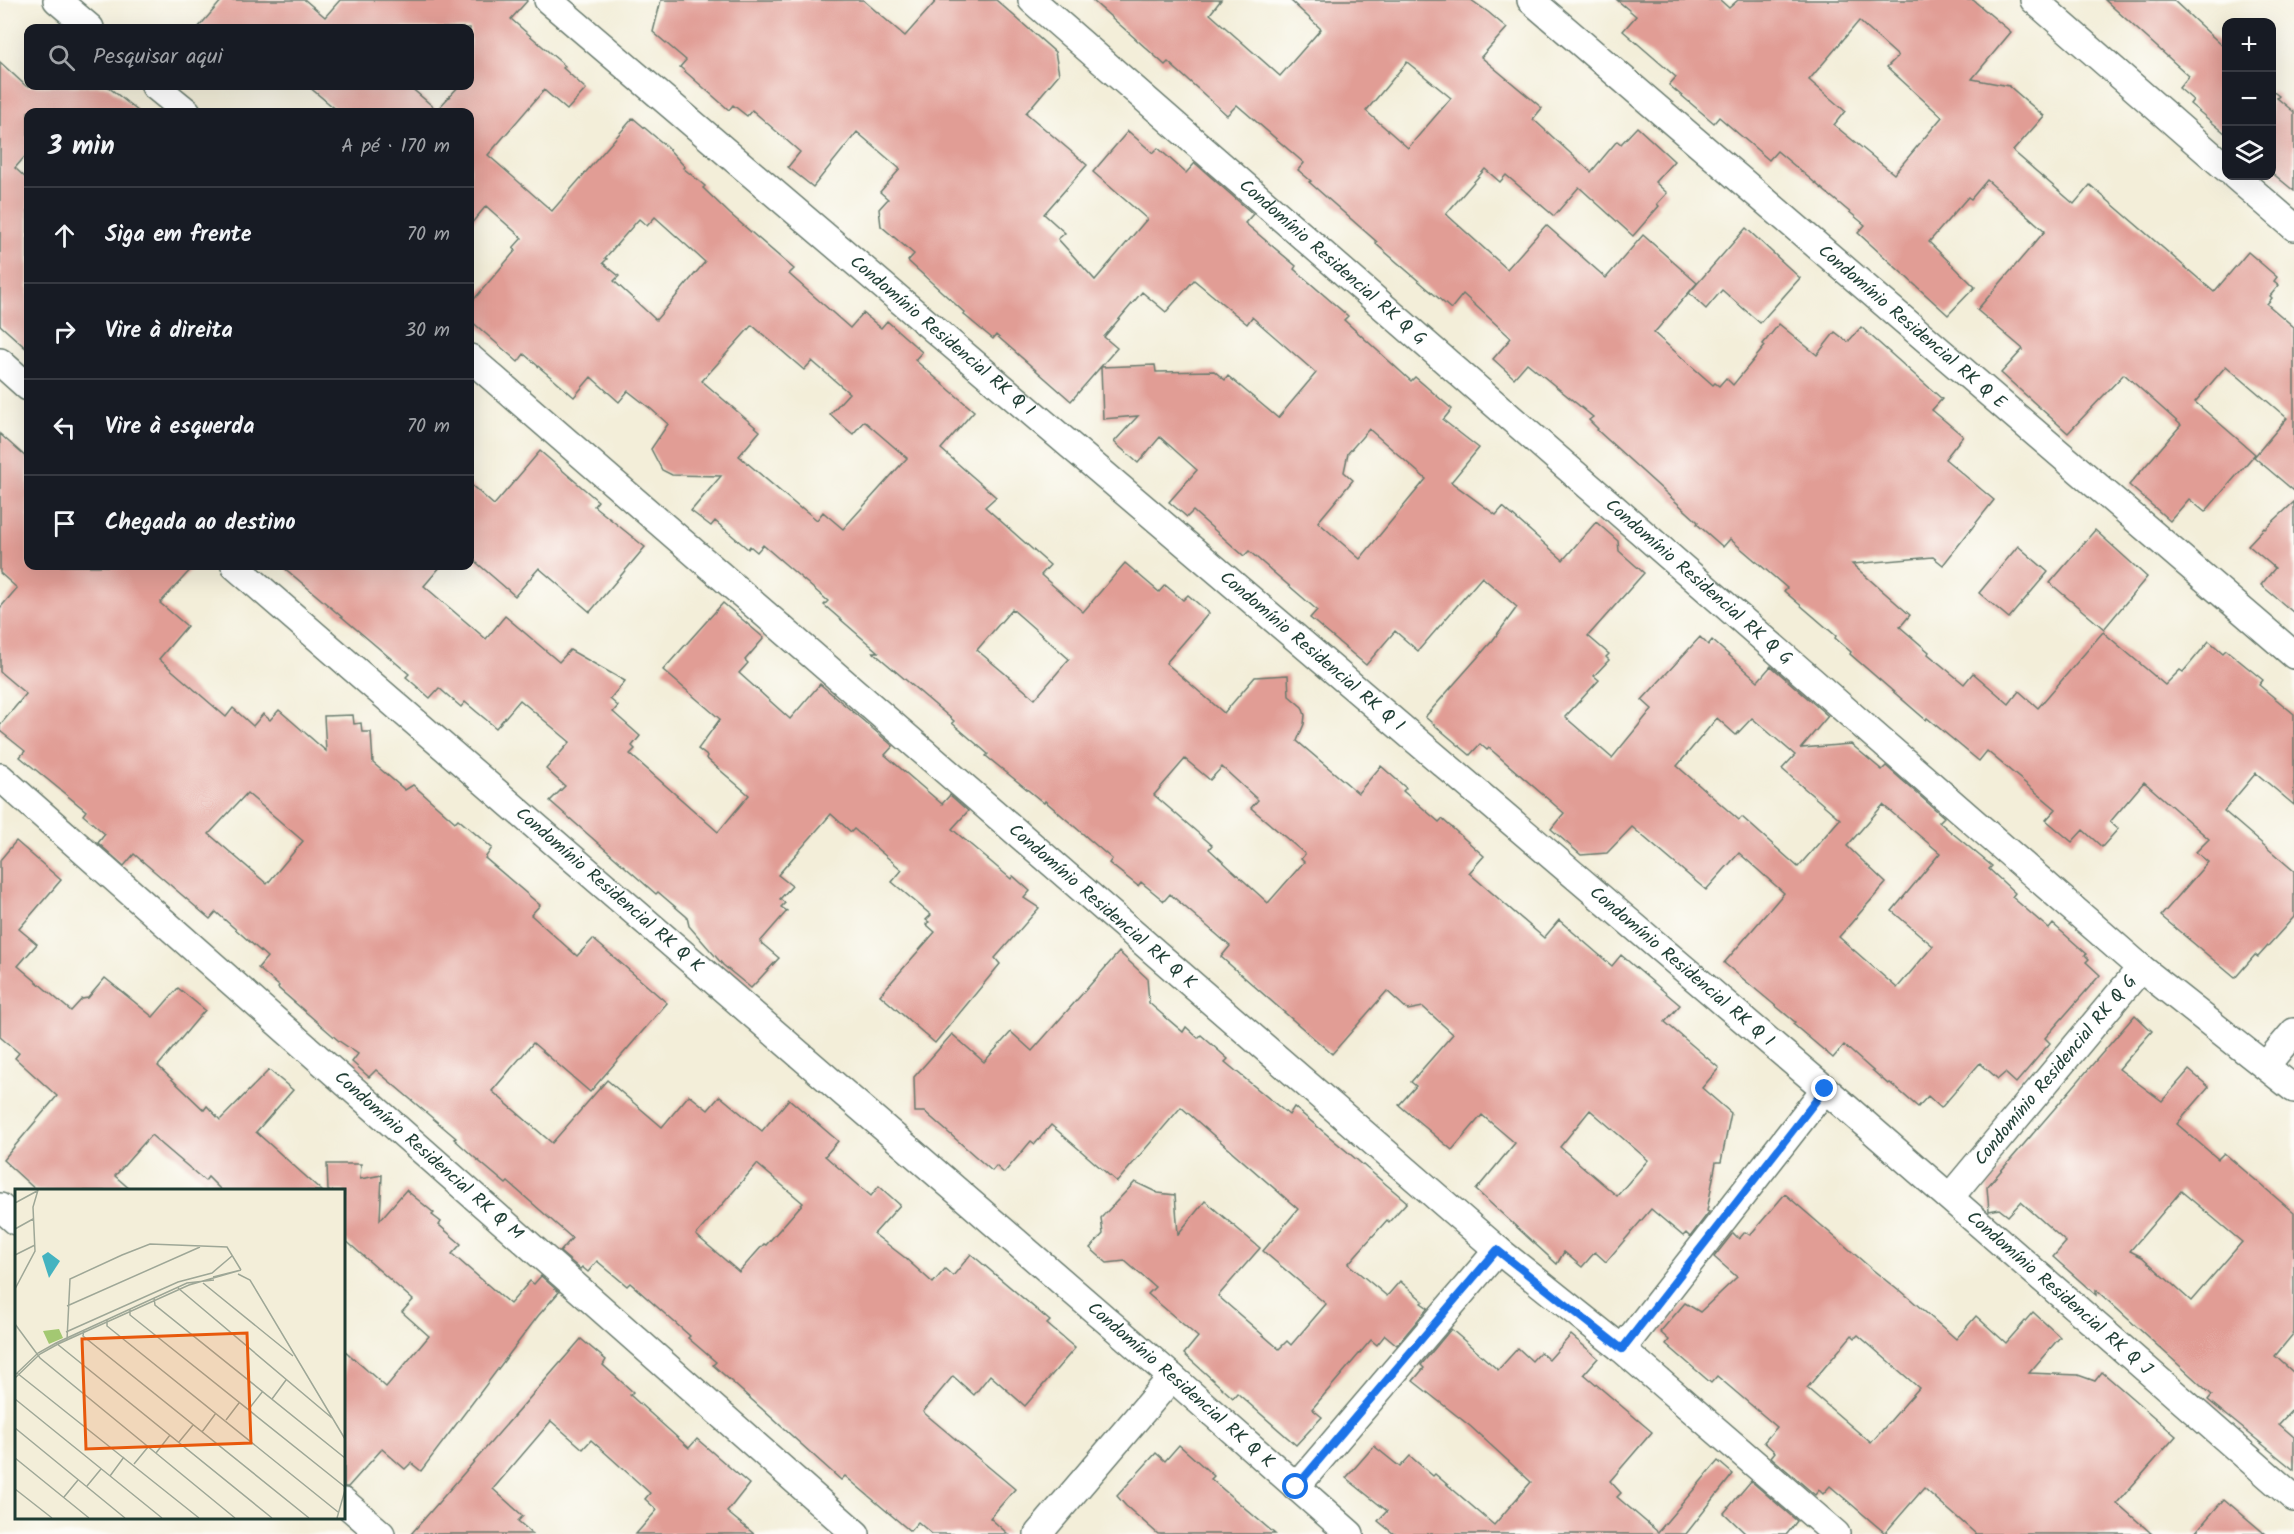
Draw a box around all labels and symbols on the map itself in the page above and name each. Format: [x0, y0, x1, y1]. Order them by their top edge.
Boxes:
street label: Condomínio Residencial RK Q G [1232, 172, 1433, 353]
street label: Condomínio Residencial RK Q E [1811, 237, 2013, 417]
street label: Condomínio Residencial RK Q I [843, 249, 1041, 424]
street label: Condomínio Residencial RK Q G [1598, 492, 1799, 672]
street label: Condomínio Residencial RK Q I [1213, 564, 1411, 739]
street label: Condomínio Residencial RK Q K [509, 800, 710, 980]
street label: Condomínio Residencial RK Q K [1002, 817, 1203, 997]
street label: Condomínio Residencial RK Q I [1583, 879, 1781, 1054]
street label: Condomínio Residencial RK Q G [1967, 968, 2144, 1172]
street label: Condomínio Residencial RK Q M [327, 1064, 530, 1248]
route end [1811, 1075, 1837, 1101]
inset map [15, 1189, 345, 1519]
street label: Condomínio Residencial RK Q J [1960, 1204, 2159, 1383]
street label: Condomínio Residencial RK Q K [1080, 1295, 1281, 1476]
route start [1282, 1473, 1308, 1499]

